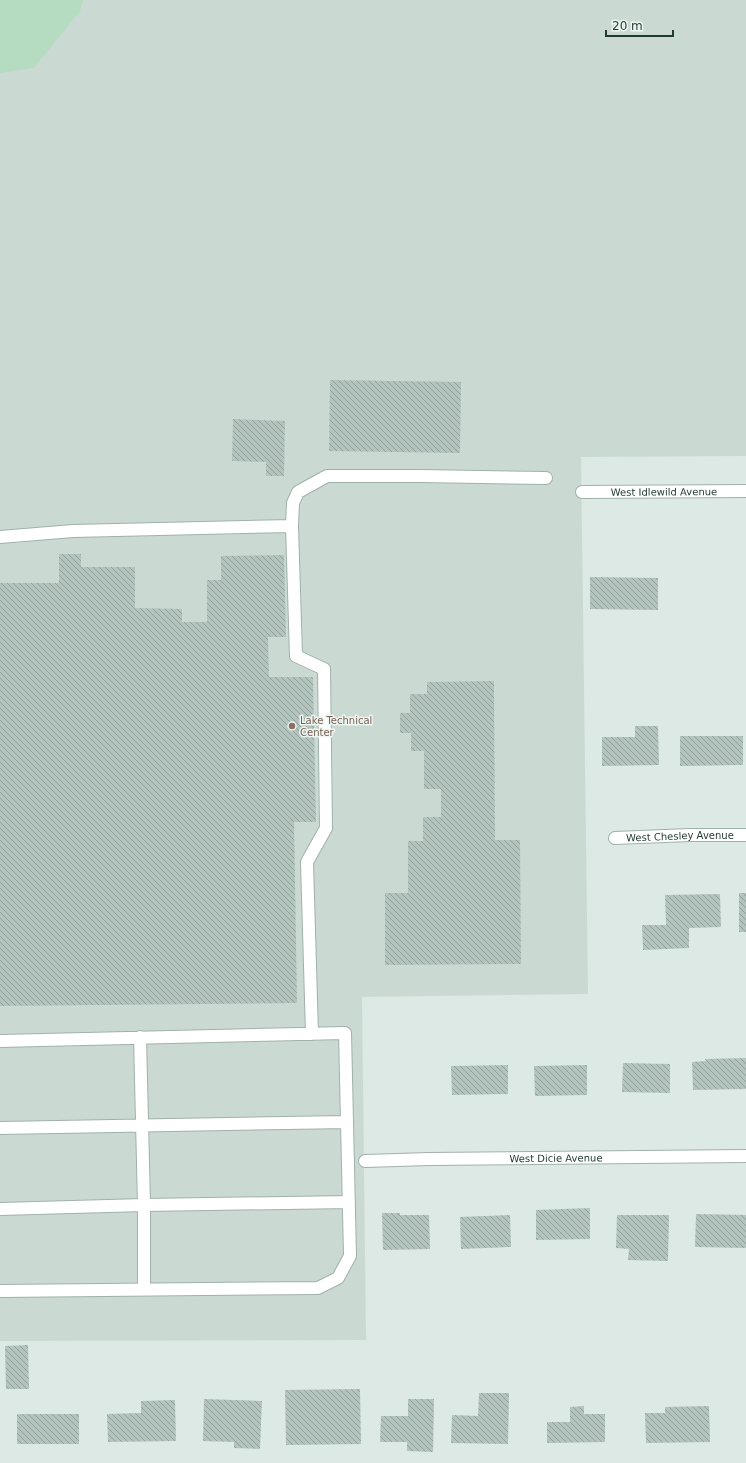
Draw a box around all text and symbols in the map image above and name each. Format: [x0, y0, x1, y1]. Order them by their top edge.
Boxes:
scale bar [606, 12, 673, 38]
text: 20 m [612, 19, 643, 33]
street label: West Idlewild Avenue [611, 486, 717, 498]
place label: Lake Technical Center [300, 715, 372, 738]
marker: Lake Technical Center [287, 721, 297, 731]
street label: West Chesley Avenue [626, 830, 734, 844]
street label: West Dicie Avenue [509, 1152, 603, 1164]

